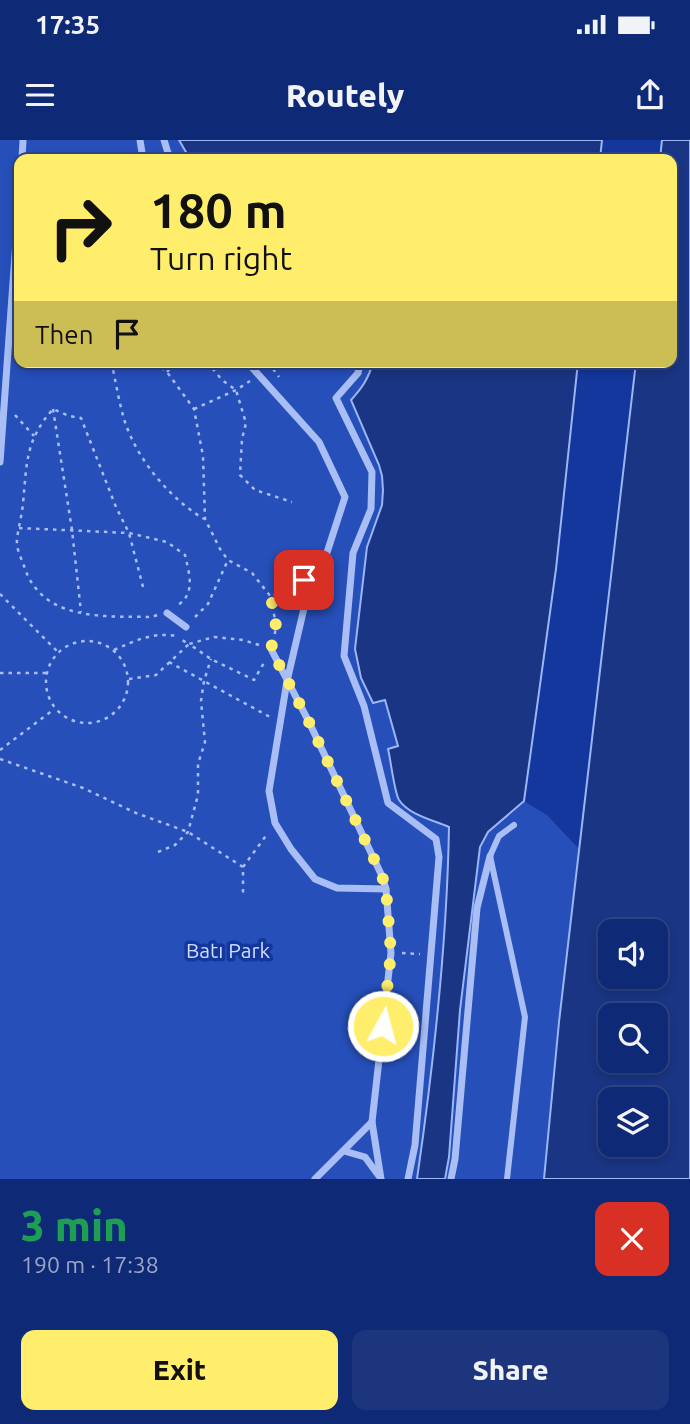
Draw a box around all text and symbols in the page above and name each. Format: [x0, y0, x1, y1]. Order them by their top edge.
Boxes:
text: 17:35 [35, 10, 100, 39]
icon: menu [21, 76, 59, 114]
icon: share [631, 76, 669, 114]
text: Routely [286, 77, 404, 113]
icon: right [35, 182, 126, 273]
text: 180 m [150, 182, 287, 237]
text: Turn right [150, 240, 292, 276]
icon: arrive [108, 315, 146, 353]
text: Then [35, 320, 94, 349]
pin [274, 550, 334, 610]
icon: arrive [285, 561, 323, 599]
map controls [598, 919, 668, 1157]
button: sound [598, 919, 668, 989]
park label: Batı Park [186, 938, 270, 962]
position arrow [346, 989, 420, 1063]
button: search [598, 1003, 668, 1073]
button: layers [598, 1087, 668, 1157]
text: 3 min [21, 1202, 128, 1249]
button: close [595, 1202, 669, 1276]
text: 190 m · 17:38 [21, 1252, 159, 1277]
button: Exit [21, 1330, 338, 1410]
button: Share [352, 1330, 669, 1410]

